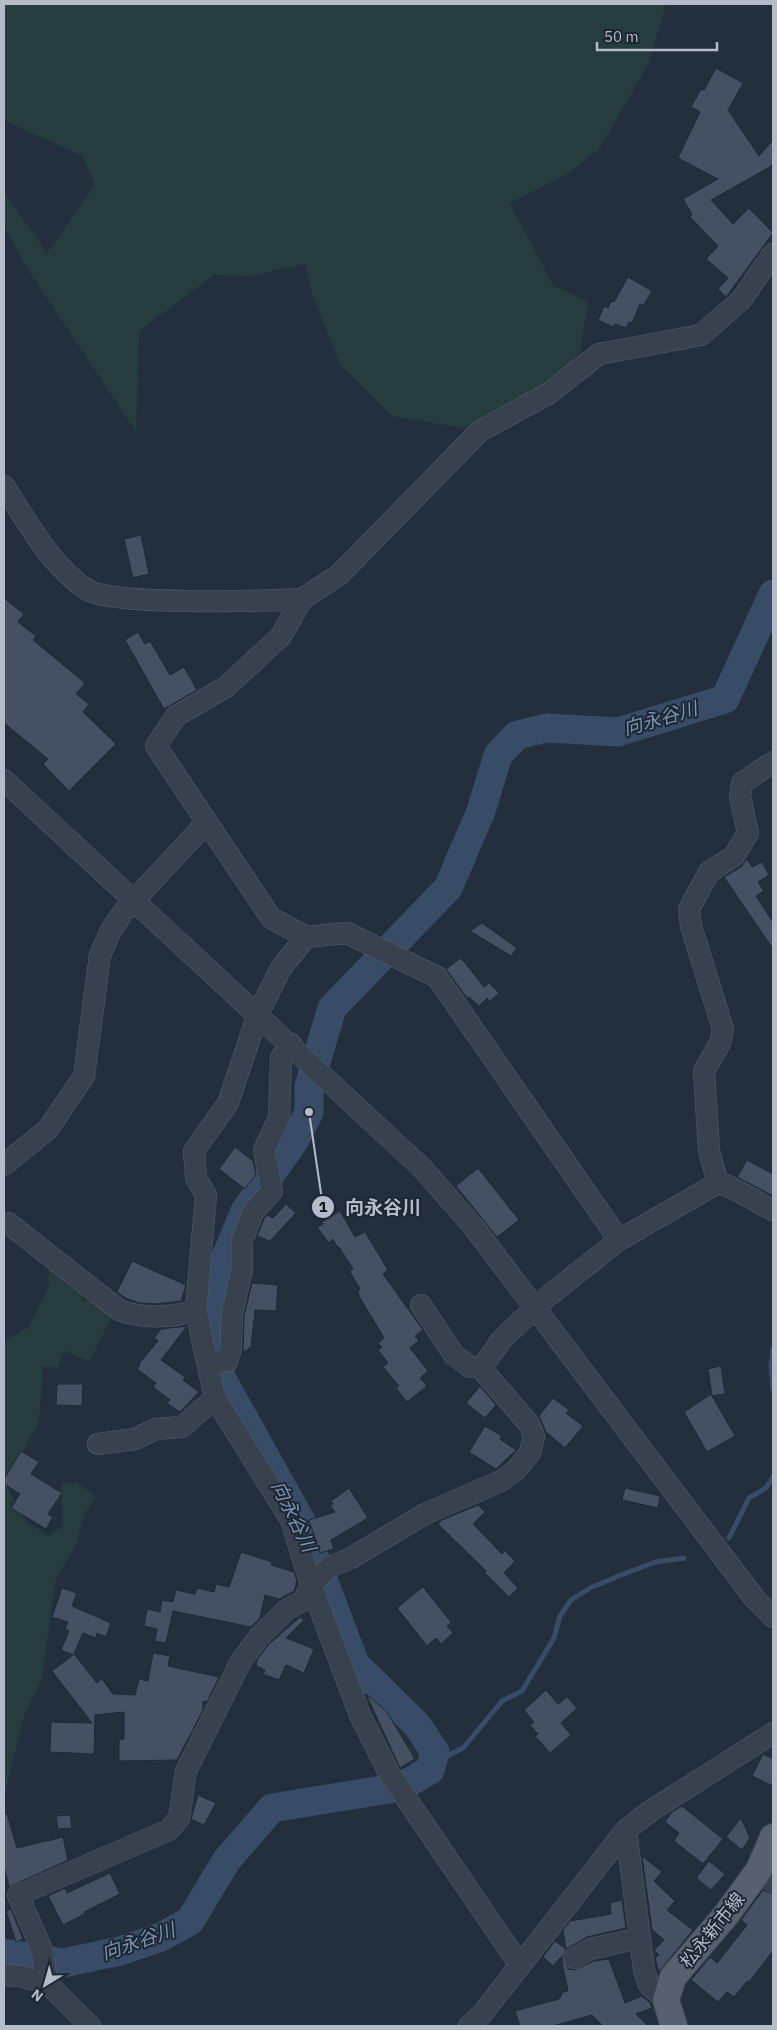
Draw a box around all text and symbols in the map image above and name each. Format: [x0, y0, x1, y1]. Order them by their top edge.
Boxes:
scale bar [597, 20, 717, 52]
text: 50 m [604, 27, 639, 46]
water label: 向永谷川 [620, 695, 702, 740]
callout: 向永谷川 [310, 1190, 431, 1224]
text: 向永谷川 [345, 1195, 421, 1219]
text: 1 [318, 1197, 328, 1216]
water label: 向永谷川 [267, 1477, 322, 1557]
street label: 松永新市線 [675, 1888, 749, 1972]
water label: 向永谷川 [98, 1917, 180, 1965]
north arrow [20, 1960, 70, 2010]
text: N [28, 1985, 47, 2006]

